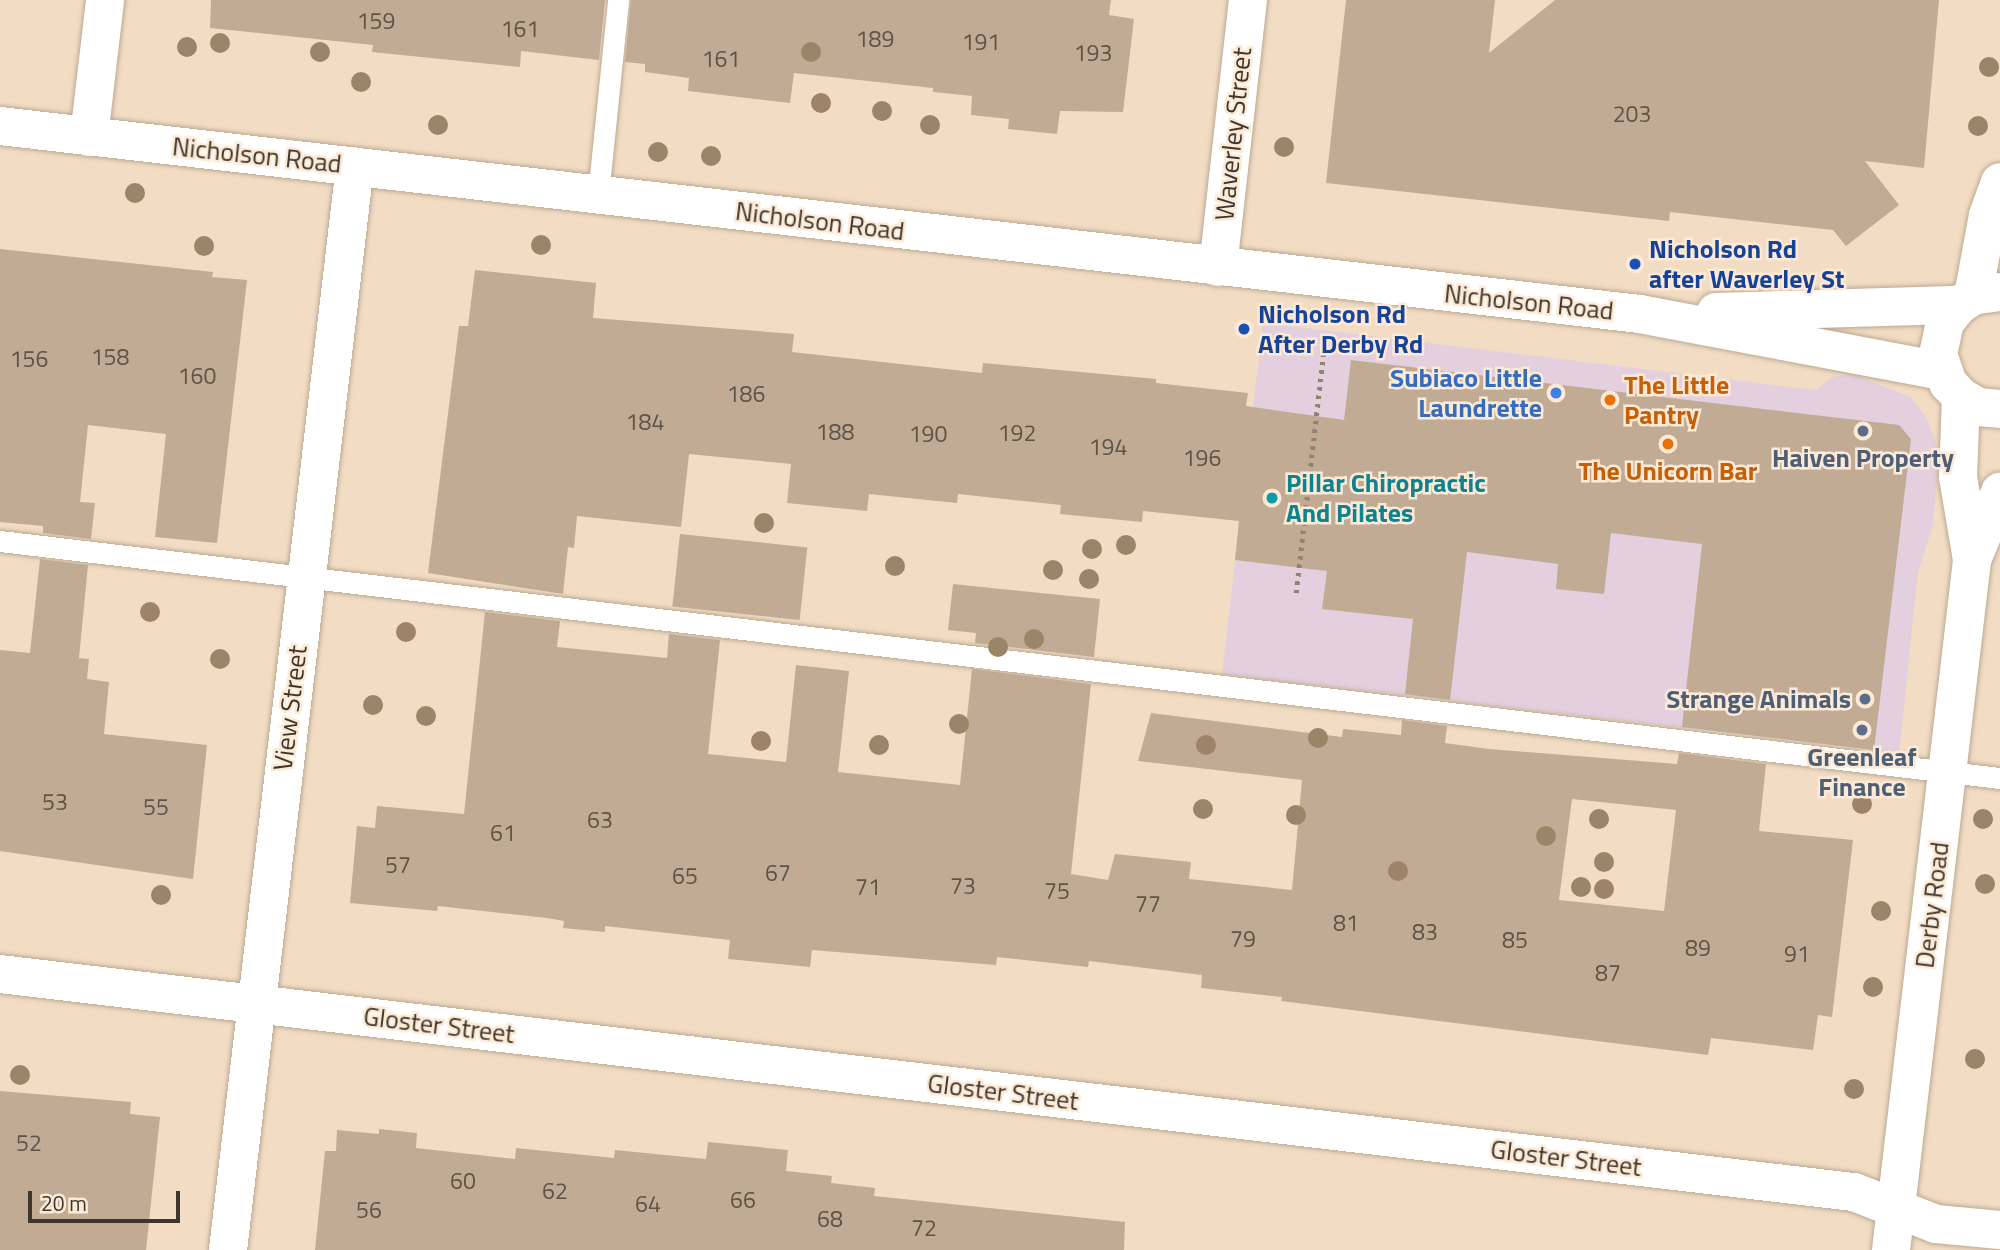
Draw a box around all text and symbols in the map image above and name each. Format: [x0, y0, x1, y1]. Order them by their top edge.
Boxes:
house number: 159 [357, 7, 395, 35]
house number: 161 [501, 15, 539, 43]
house number: 189 [856, 25, 894, 53]
house number: 191 [962, 28, 1000, 56]
house number: 193 [1074, 39, 1112, 67]
house number: 161 [702, 45, 740, 73]
street label: Waverley Street [1208, 46, 1258, 222]
house number: 203 [1613, 100, 1651, 128]
street label: Nicholson Road [171, 131, 343, 179]
street label: Nicholson Road [734, 195, 906, 247]
place label: Nicholson Rd after Waverley St [1649, 233, 1845, 294]
marker: Nicholson Rd after Waverley St [1627, 256, 1643, 272]
street label: Nicholson Road [1443, 278, 1615, 326]
place label: Nicholson Rd After Derby Rd [1258, 298, 1423, 360]
marker: Nicholson Rd After Derby Rd [1236, 321, 1252, 337]
house number: 158 [91, 343, 129, 371]
house number: 156 [10, 345, 48, 373]
house number: 160 [178, 362, 216, 390]
place label: Subiaco Little Laundrette [1390, 362, 1542, 424]
place label: The Little Pantry [1624, 369, 1729, 430]
house number: 186 [727, 380, 765, 408]
marker: Subiaco Little Laundrette [1548, 385, 1564, 401]
marker: The Little Pantry [1602, 392, 1618, 408]
house number: 184 [626, 408, 664, 436]
house number: 188 [816, 418, 854, 446]
house number: 192 [998, 419, 1036, 447]
house number: 190 [909, 420, 947, 448]
marker: Haiven Property [1855, 423, 1871, 439]
house number: 194 [1089, 433, 1127, 461]
marker: The Unicorn Bar [1660, 436, 1676, 452]
place label: Haiven Property [1772, 442, 1954, 474]
house number: 196 [1183, 444, 1221, 472]
place label: The Unicorn Bar [1579, 455, 1757, 487]
place label: Pillar Chiropractic And Pilates [1286, 467, 1486, 528]
marker: Pillar Chiropractic And Pilates [1264, 490, 1280, 506]
street label: View Street [267, 643, 313, 773]
place label: Strange Animals [1666, 683, 1851, 715]
marker: Strange Animals [1857, 691, 1873, 707]
marker: Greenleaf Finance [1854, 722, 1870, 738]
place label: Greenleaf Finance [1807, 741, 1917, 802]
house number: 53 [42, 788, 68, 816]
house number: 55 [143, 793, 169, 821]
house number: 63 [587, 806, 613, 834]
house number: 61 [490, 819, 516, 847]
street label: Derby Road [1909, 840, 1955, 970]
house number: 57 [385, 851, 411, 879]
house number: 67 [765, 859, 791, 887]
house number: 65 [672, 862, 698, 890]
house number: 73 [950, 872, 976, 900]
house number: 71 [855, 873, 881, 901]
house number: 75 [1044, 877, 1070, 905]
house number: 77 [1135, 890, 1161, 918]
house number: 81 [1333, 909, 1359, 937]
house number: 83 [1412, 918, 1438, 946]
house number: 79 [1230, 925, 1256, 953]
house number: 85 [1502, 926, 1528, 954]
house number: 89 [1685, 934, 1711, 962]
house number: 91 [1784, 940, 1810, 968]
house number: 87 [1595, 959, 1621, 987]
street label: Gloster Street [362, 1000, 516, 1050]
street label: Gloster Street [926, 1067, 1080, 1117]
house number: 52 [16, 1129, 42, 1157]
street label: Gloster Street [1489, 1133, 1643, 1183]
house number: 60 [450, 1167, 476, 1195]
scale bar [32, 1176, 184, 1220]
house number: 62 [542, 1177, 568, 1205]
house number: 66 [730, 1186, 756, 1214]
text: 20 m [41, 1187, 87, 1219]
house number: 64 [635, 1190, 661, 1218]
house number: 56 [356, 1196, 382, 1224]
house number: 68 [817, 1205, 843, 1233]
house number: 72 [911, 1214, 937, 1242]

